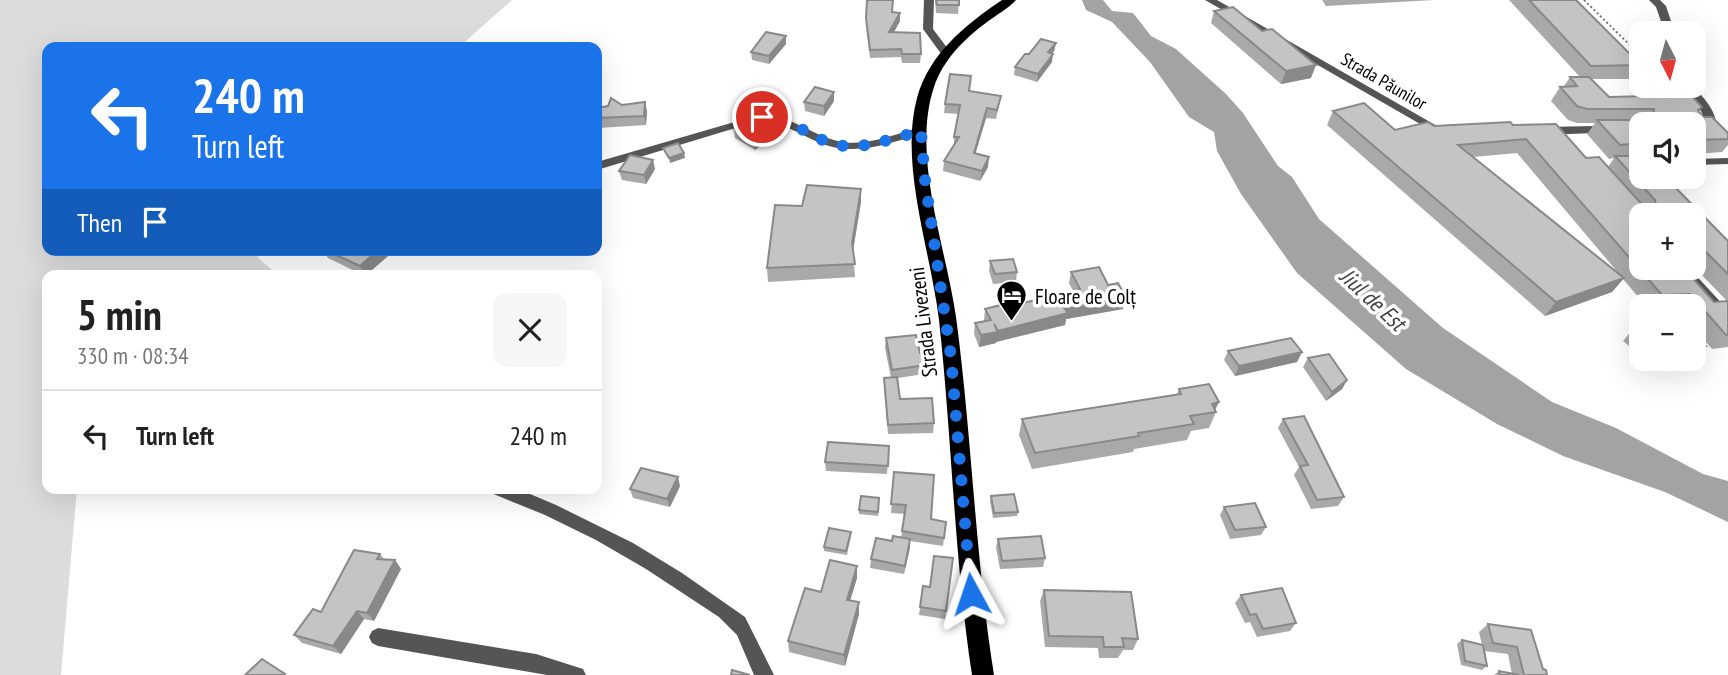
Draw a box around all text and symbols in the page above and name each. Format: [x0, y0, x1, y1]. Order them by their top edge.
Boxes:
north arrow [1629, 21, 1706, 98]
map controls [1629, 21, 1706, 371]
street label: Strada Păunilor [1337, 47, 1431, 115]
text: 240 m [192, 63, 305, 127]
icon: left [77, 70, 168, 161]
pin [732, 87, 792, 147]
icon: arrive [743, 98, 781, 136]
button: sound [1629, 112, 1706, 189]
text: Turn left [192, 125, 284, 167]
icon: arrive [136, 203, 174, 241]
button: + [1629, 203, 1706, 280]
text: Then [77, 206, 122, 239]
water label: Jiul de Est [1333, 261, 1414, 338]
street label: Strada Livezeni [903, 265, 943, 379]
hotel icon: Floare de Colț [995, 279, 1029, 323]
place label: Floare de Colț [1035, 283, 1136, 310]
text: 5 min [77, 287, 162, 342]
button: close [493, 293, 567, 367]
button: − [1629, 294, 1706, 371]
text: 330 m · 08:34 [77, 341, 189, 370]
icon: left [77, 417, 115, 455]
text: Turn left [136, 419, 214, 452]
text: 240 m [509, 419, 567, 452]
position arrow [934, 557, 1008, 631]

